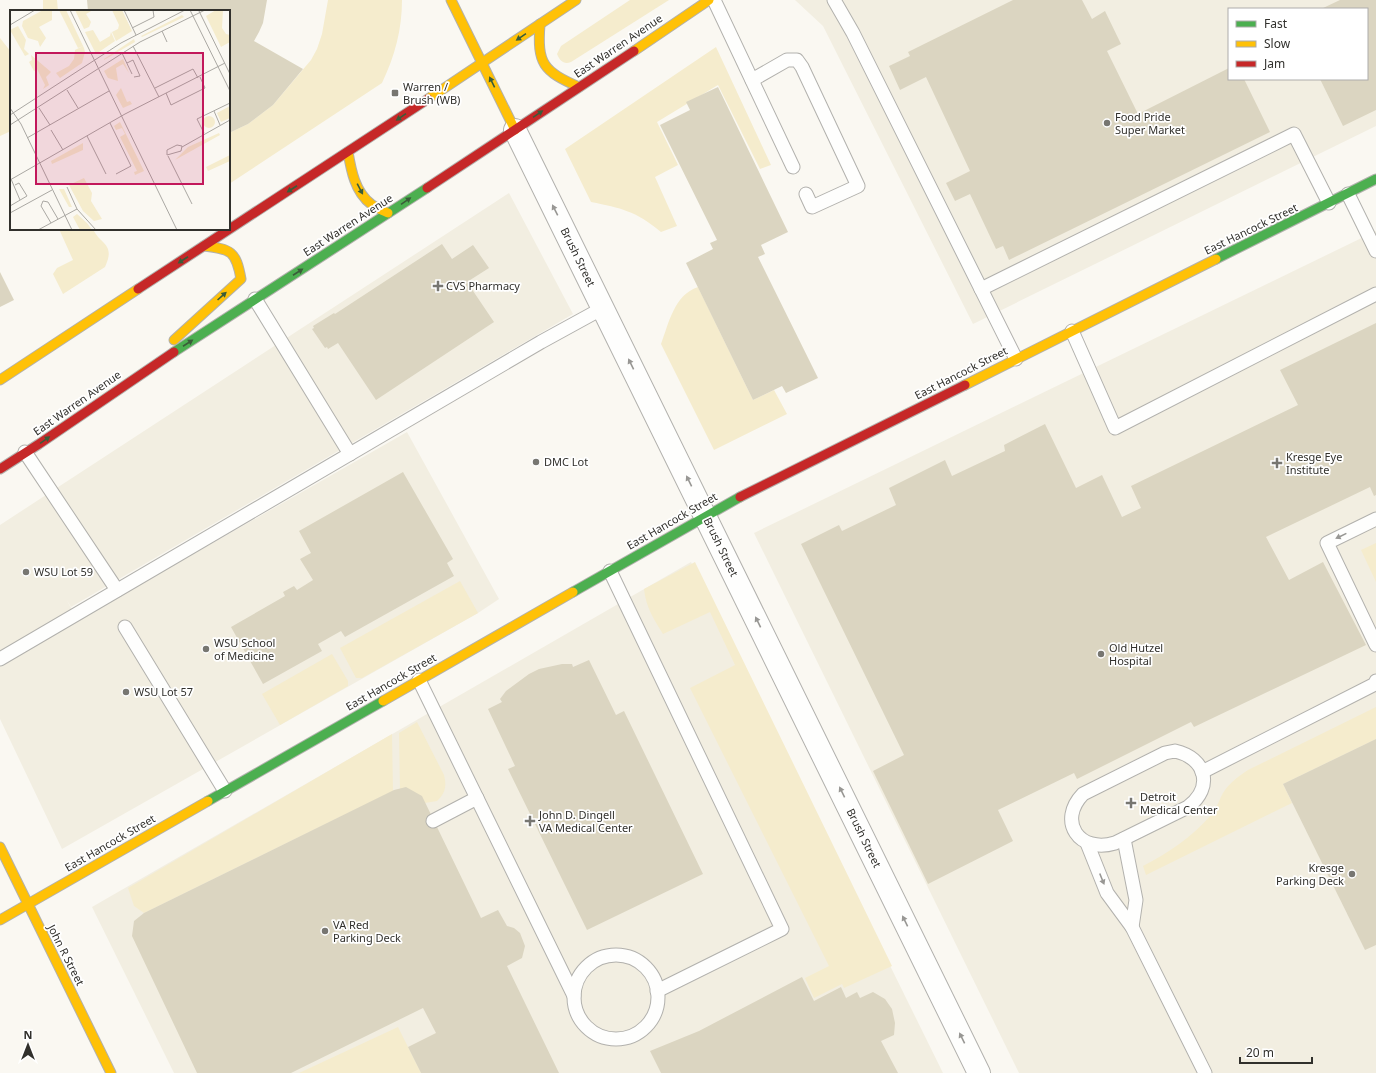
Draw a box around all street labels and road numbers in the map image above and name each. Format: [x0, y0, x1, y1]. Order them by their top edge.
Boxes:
street label: East Warren Avenue [570, 10, 665, 81]
street label: East Warren Avenue [300, 190, 395, 259]
street label: East Hancock Street [1202, 199, 1300, 258]
street label: Brush Street [558, 225, 599, 289]
street label: East Hancock Street [912, 343, 1010, 402]
street label: East Warren Avenue [30, 367, 124, 439]
street label: East Hancock Street [624, 489, 720, 553]
street label: Brush Street [701, 515, 742, 579]
street label: East Hancock Street [343, 650, 439, 714]
street label: Brush Street [844, 806, 885, 870]
street label: East Hancock Street [62, 811, 158, 875]
street label: John R Street [44, 921, 88, 988]

